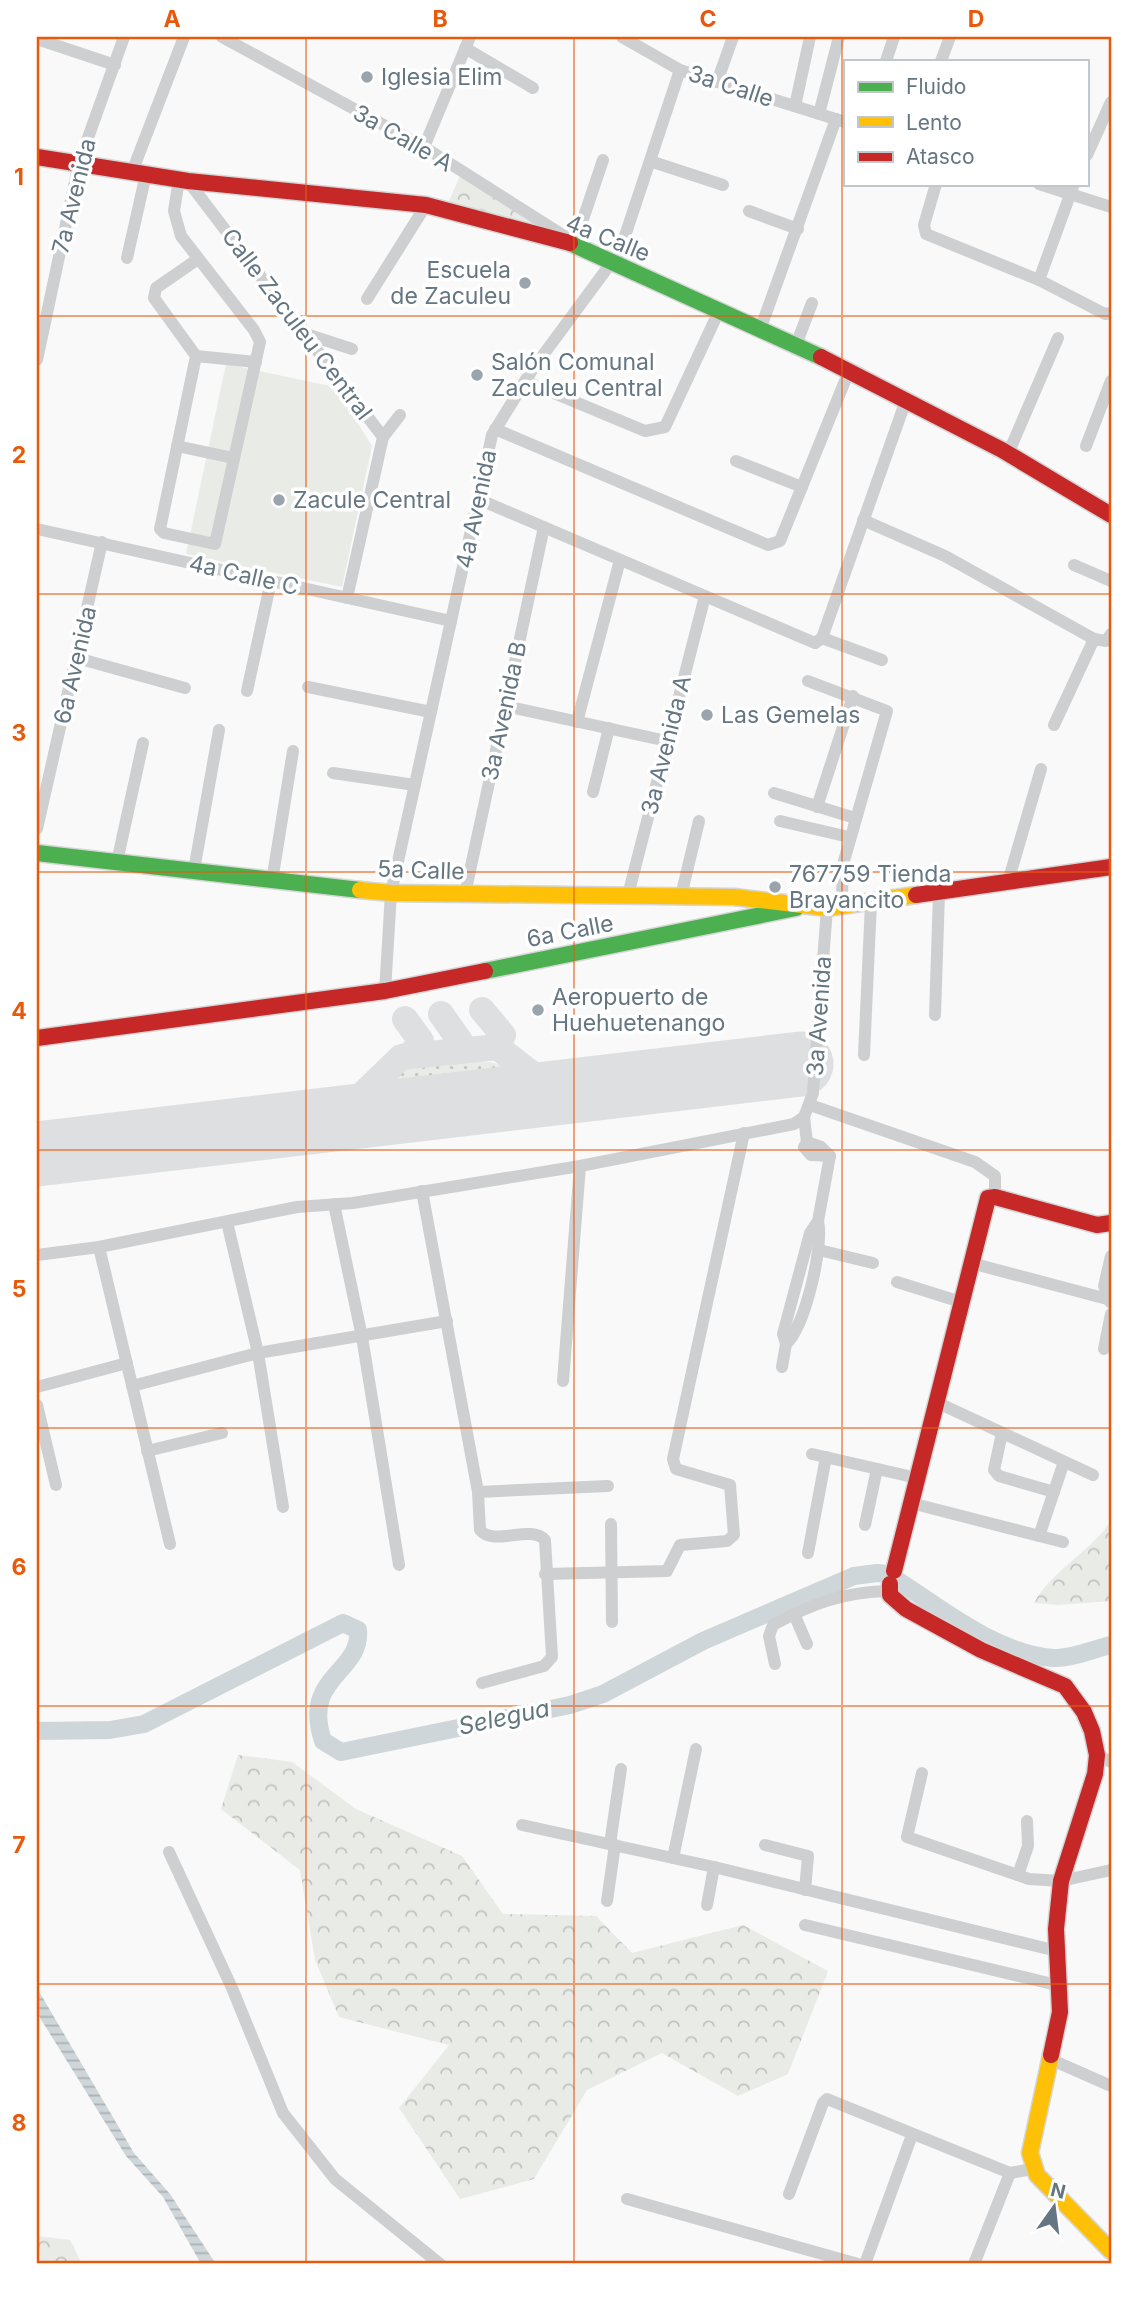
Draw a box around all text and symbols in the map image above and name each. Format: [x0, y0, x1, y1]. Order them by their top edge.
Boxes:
text: A [163, 5, 181, 33]
text: B [432, 5, 448, 33]
text: C [699, 5, 717, 33]
text: D [968, 5, 984, 33]
street label: 3a Calle [685, 59, 777, 113]
legend [844, 60, 1088, 186]
place label: Iglesia Elim [381, 63, 502, 91]
marker: Iglesia Elim [359, 69, 375, 85]
text: Fluido [906, 74, 966, 99]
street label: 3a Calle A [348, 98, 458, 178]
text: Lento [906, 110, 962, 135]
street label: 7a Avenida [46, 136, 102, 256]
text: Atasco [906, 144, 975, 169]
text: 1 [14, 163, 24, 191]
street label: 4a Calle [562, 208, 654, 268]
street label: Calle Zaculeu Central [216, 223, 378, 425]
place label: Escuela de Zaculeu [390, 256, 511, 310]
marker: Escuela de Zaculeu [517, 275, 533, 291]
place label: Salón Comunal Zaculeu Central [491, 348, 663, 402]
marker: Salón Comunal Zaculeu Central [469, 367, 485, 383]
text: 2 [12, 441, 26, 469]
street label: 4a Avenida [450, 447, 502, 571]
place label: Zacule Central [293, 486, 451, 514]
marker: Zacule Central [271, 492, 287, 508]
street label: 4a Calle C [186, 549, 302, 601]
street label: 6a Avenida [48, 603, 102, 727]
street label: 3a Avenida B [476, 639, 532, 783]
street label: 3a Avenida A [635, 672, 697, 817]
place label: Las Gemelas [721, 701, 860, 729]
marker: Las Gemelas [699, 707, 715, 723]
text: 3 [12, 719, 26, 747]
street label: 5a Calle [377, 854, 465, 886]
place label: 767759 Tienda Brayancito [789, 860, 951, 914]
marker: 767759 Tienda Brayancito [767, 879, 783, 895]
street label: 6a Calle [524, 909, 616, 953]
street label: 3a Avenida [801, 955, 837, 1077]
place label: Aeropuerto de Huehuetenango [552, 983, 725, 1037]
text: 4 [11, 997, 27, 1025]
marker: Aeropuerto de Huehuetenango [530, 1002, 546, 1018]
text: 5 [12, 1275, 26, 1303]
text: 6 [12, 1553, 26, 1581]
water label: Selegua [456, 1693, 552, 1741]
text: 7 [12, 1831, 26, 1859]
text: 8 [12, 2109, 26, 2137]
north arrow [1018, 2172, 1088, 2242]
text: N [1048, 2178, 1068, 2204]

